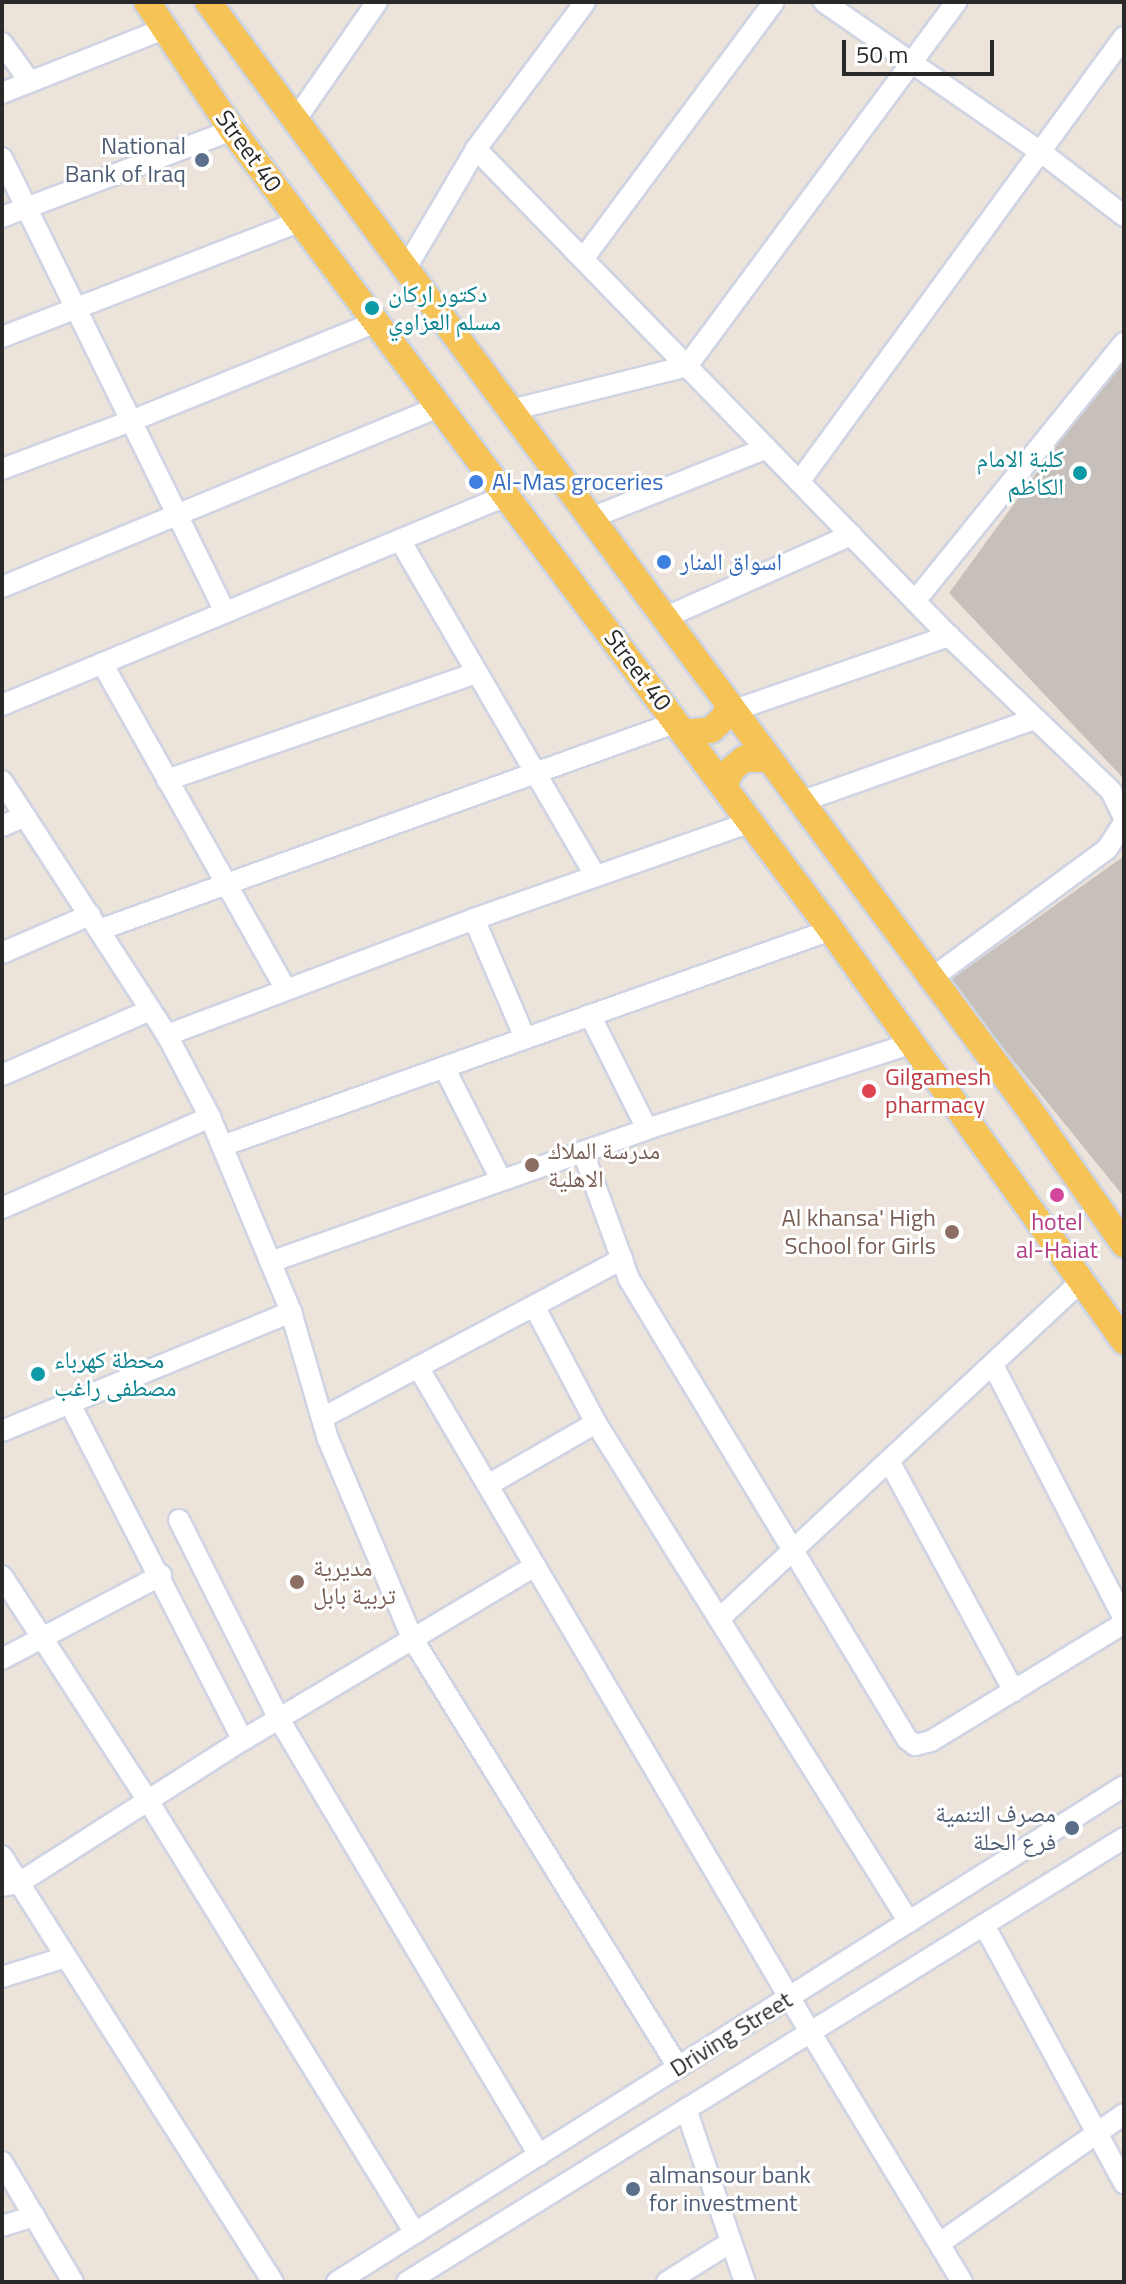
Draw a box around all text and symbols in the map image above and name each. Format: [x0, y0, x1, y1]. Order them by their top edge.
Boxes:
scale bar [846, 24, 998, 74]
text: 50 m [856, 36, 908, 72]
street label: Street 40 [210, 104, 288, 198]
place label: National Bank of Iraq [65, 132, 186, 188]
marker: National Bank of Iraq [193, 151, 211, 169]
place label: دكتور اركان مسلم العزاوي [388, 280, 501, 336]
marker: دكتور اركان مسلم العزاوي [363, 299, 381, 317]
place label: كلية الامام الكاظم [976, 445, 1064, 501]
marker: كلية الامام الكاظم [1071, 464, 1089, 482]
place label: Al-Mas groceries [492, 468, 663, 496]
marker: Al-Mas groceries [467, 473, 485, 491]
place label: اسواق المنار [680, 548, 782, 576]
marker: اسواق المنار [655, 553, 673, 571]
street label: Street 40 [598, 624, 678, 716]
place label: Gilgamesh pharmacy [885, 1063, 991, 1119]
marker: Gilgamesh pharmacy [860, 1082, 878, 1100]
place label: مدرسة الملاك الاهلية [548, 1137, 660, 1193]
marker: مدرسة الملاك الاهلية [523, 1156, 541, 1174]
marker: hotel al-Haiat [1048, 1186, 1066, 1204]
place label: Al khansa' High School for Girls [782, 1204, 936, 1260]
place label: hotel al-Haiat [1016, 1208, 1098, 1264]
marker: Al khansa' High School for Girls [943, 1223, 961, 1241]
place label: محطة كهرباء مصطفى راغب [54, 1346, 176, 1402]
marker: محطة كهرباء مصطفى راغب [29, 1365, 47, 1383]
place label: مديرية تربية بابل [313, 1554, 396, 1610]
marker: مديرية تربية بابل [288, 1573, 306, 1591]
place label: مصرف التنمية فرع الحلة [935, 1800, 1056, 1856]
marker: مصرف التنمية فرع الحلة [1063, 1819, 1081, 1837]
street label: Driving Street [665, 1985, 797, 2083]
place label: almansour bank for investment [649, 2161, 811, 2217]
marker: almansour bank for investment [624, 2180, 642, 2198]

